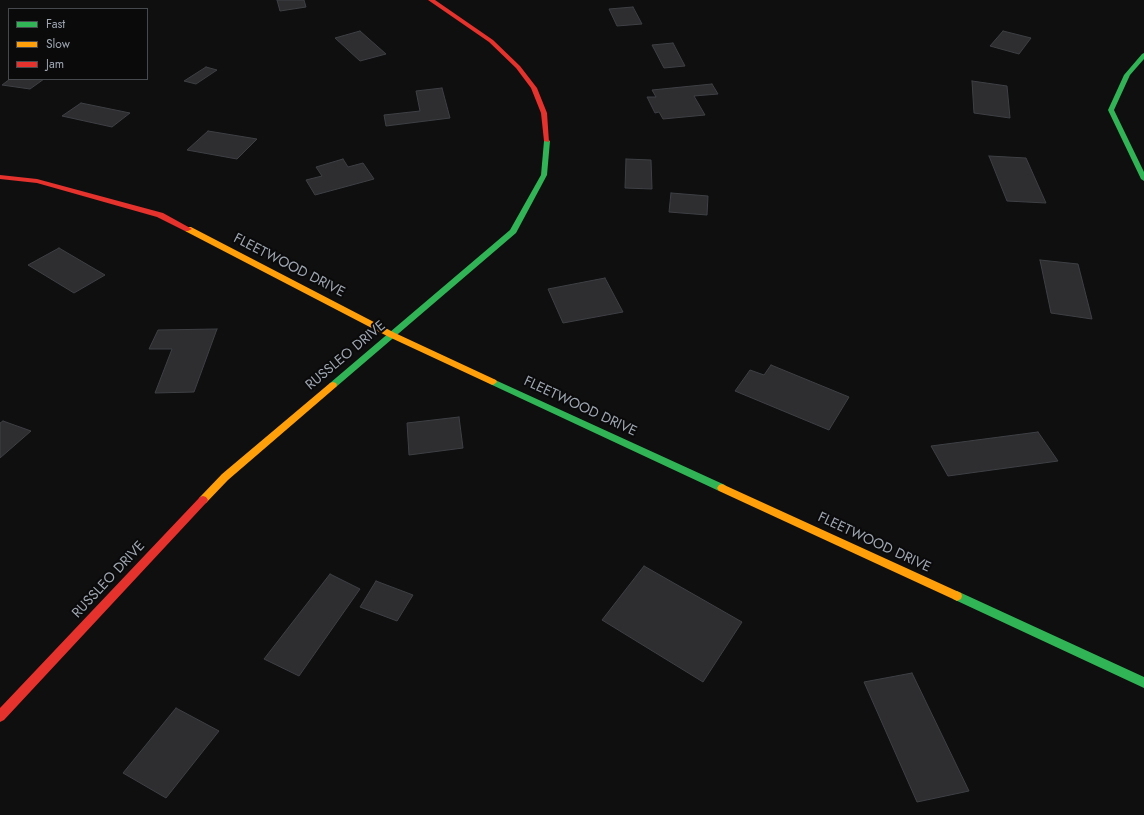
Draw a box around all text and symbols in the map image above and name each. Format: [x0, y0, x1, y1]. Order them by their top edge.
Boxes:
legend [8, 8, 148, 80]
text: Fast [46, 15, 65, 33]
text: Slow [46, 35, 70, 53]
text: Jam [46, 55, 64, 73]
street label: FLEETWOOD DRIVE [230, 231, 348, 301]
street label: RUSSLEO DRIVE [303, 318, 389, 394]
street label: FLEETWOOD DRIVE [521, 373, 639, 441]
street label: FLEETWOOD DRIVE [815, 509, 933, 577]
street label: RUSSLEO DRIVE [69, 538, 149, 622]

